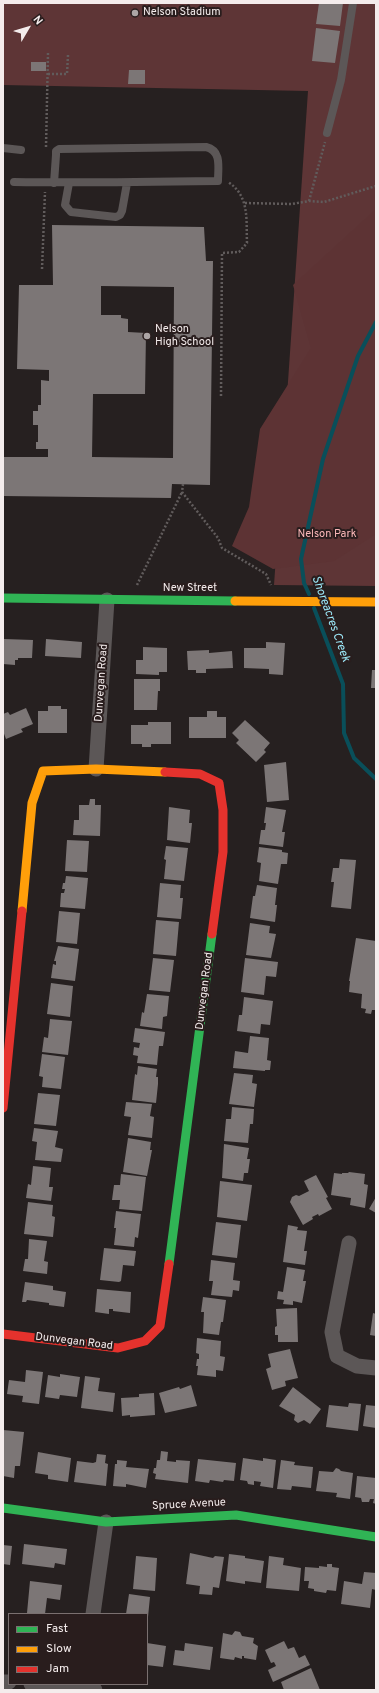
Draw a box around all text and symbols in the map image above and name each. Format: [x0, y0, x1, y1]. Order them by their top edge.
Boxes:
place label: Nelson Stadium [143, 6, 221, 20]
north arrow [8, 8, 48, 48]
marker: Nelson Stadium [130, 8, 140, 18]
text: N [30, 13, 45, 28]
place label: Nelson High School [155, 323, 214, 349]
marker: Nelson High School [142, 331, 152, 341]
park label: Nelson Park [297, 528, 357, 542]
water label: Shoreacres Creek [308, 574, 352, 664]
street label: New Street [163, 582, 217, 596]
street label: Dunvegan Road [93, 644, 111, 722]
street label: Dunvegan Road [194, 951, 216, 1031]
street label: Dunvegan Road [34, 1331, 114, 1353]
street label: Spruce Avenue [152, 1496, 226, 1514]
legend [8, 1613, 148, 1685]
text: Fast [46, 1621, 68, 1637]
text: Slow [46, 1641, 72, 1657]
text: Jam [46, 1661, 69, 1677]

